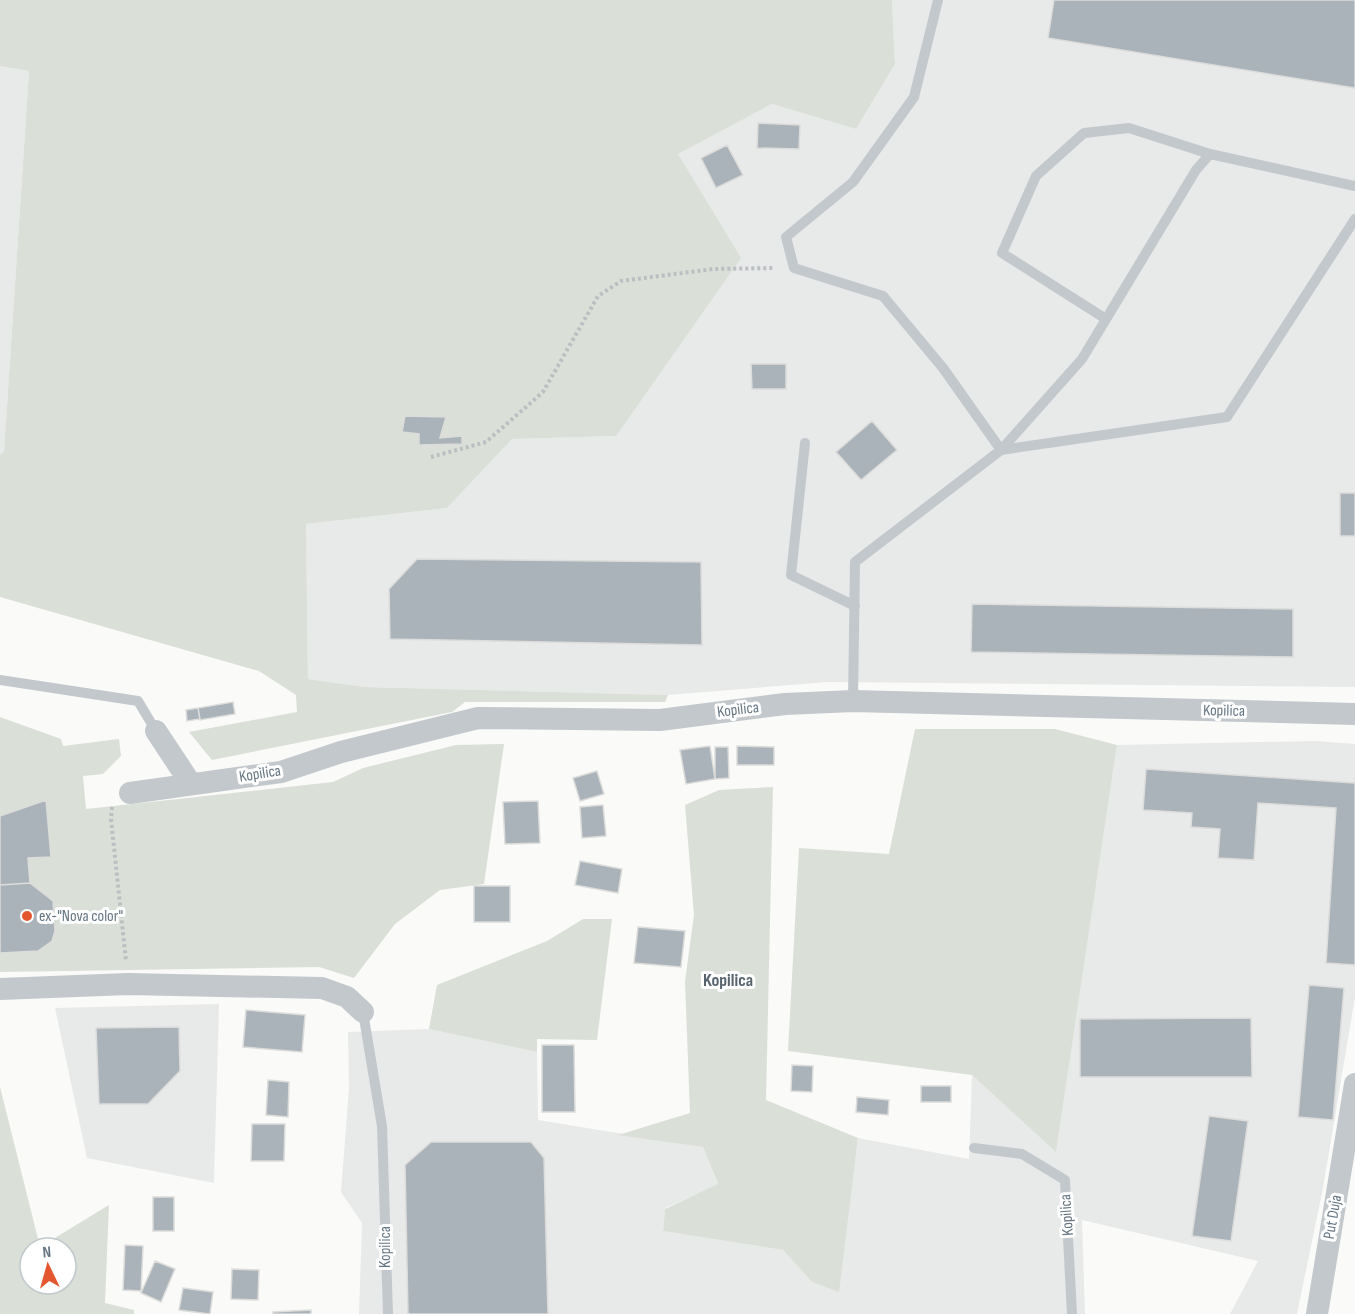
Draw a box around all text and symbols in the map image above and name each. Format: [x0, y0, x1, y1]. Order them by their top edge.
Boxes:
street label: Kopilica [716, 698, 760, 722]
street label: Kopilica [1203, 701, 1245, 721]
street label: Kopilica [238, 761, 282, 787]
place label: ex-"Nova color" [39, 907, 123, 926]
marker: ex-"Nova color" [20, 909, 34, 923]
district label: Kopilica [703, 970, 753, 991]
street label: Kopilica [1056, 1193, 1078, 1237]
street label: Put Duja [1320, 1193, 1346, 1241]
street label: Kopilica [376, 1226, 395, 1268]
north arrow [18, 1236, 78, 1296]
text: N [42, 1243, 52, 1262]

